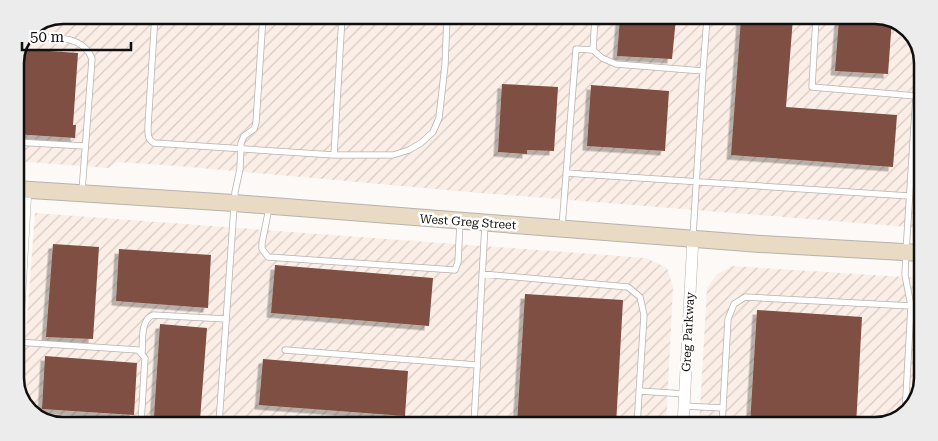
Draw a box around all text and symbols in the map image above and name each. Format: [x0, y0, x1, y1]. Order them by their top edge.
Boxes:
scale bar [22, 20, 131, 52]
text: 50 m [30, 28, 65, 46]
street label: West Greg Street [419, 212, 517, 232]
street label: Greg Parkway [679, 291, 697, 372]

